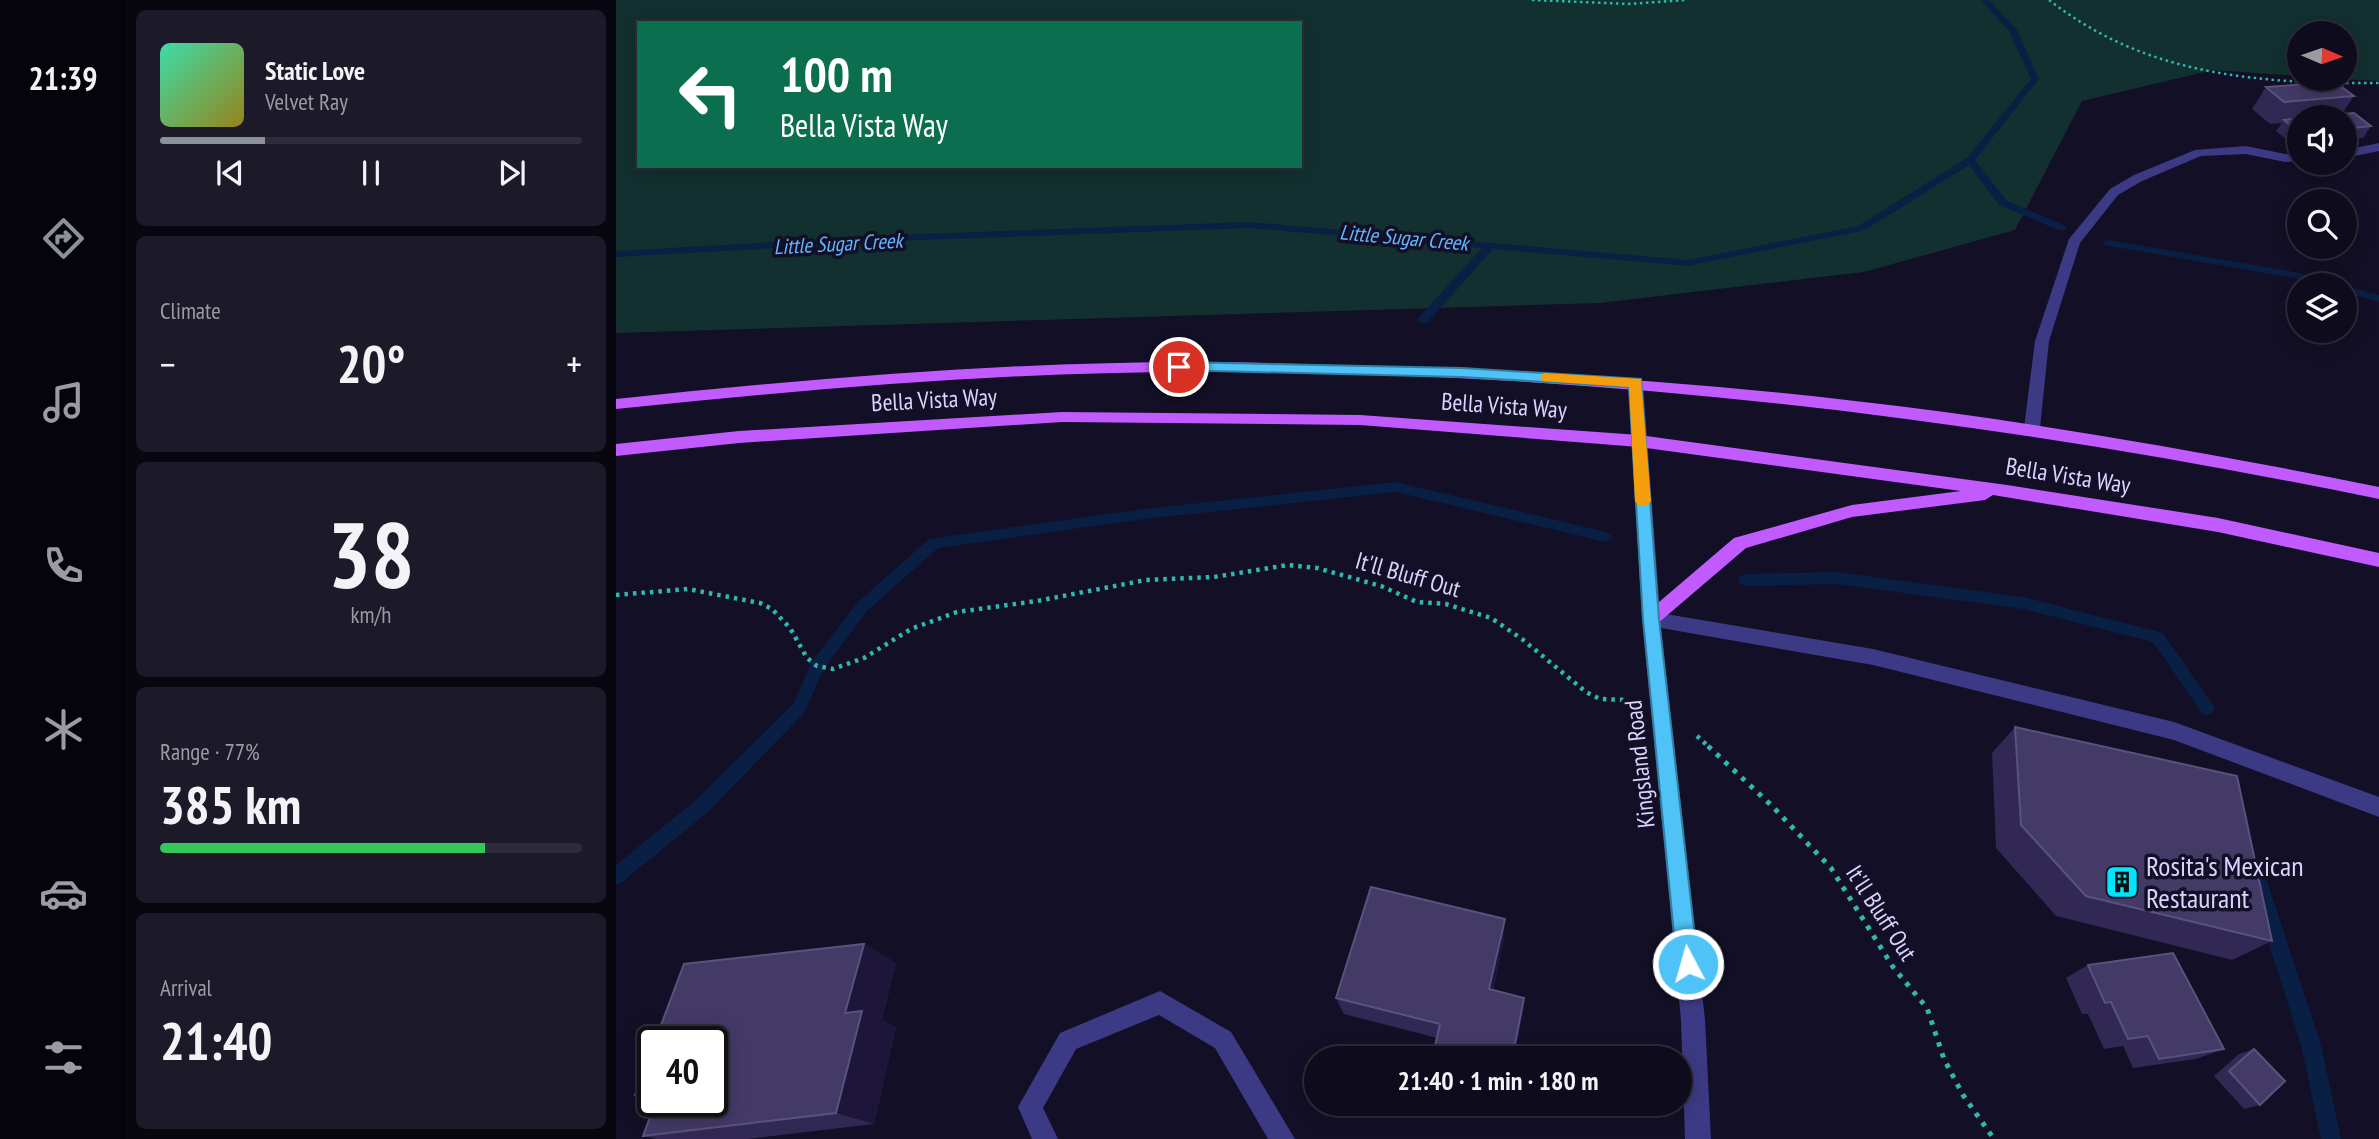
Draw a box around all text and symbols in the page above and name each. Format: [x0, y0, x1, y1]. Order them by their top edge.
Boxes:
north arrow [2287, 21, 2357, 91]
map controls [2287, 21, 2357, 343]
text: 100 m [780, 42, 893, 106]
icon: left [665, 49, 756, 140]
text: Static Love [265, 54, 365, 87]
text: 21:39 [28, 57, 98, 99]
text: Velvet Ray [265, 87, 348, 116]
text: Bella Vista Way [780, 104, 948, 146]
button: sound [2287, 105, 2357, 175]
icon: previous [211, 154, 249, 192]
icon: pause [352, 154, 390, 192]
icon: next [493, 154, 531, 192]
button: search [2287, 189, 2357, 259]
icon: directions [39, 214, 88, 263]
water label: Little Sugar Creek [1339, 218, 1472, 257]
water label: Little Sugar Creek [773, 226, 906, 260]
button: layers [2287, 273, 2357, 343]
text: Climate [160, 296, 221, 325]
text: 20° [337, 330, 405, 397]
pin [1149, 337, 1209, 397]
text: − [160, 339, 176, 388]
text: + [566, 339, 582, 388]
icon: arrive [1160, 348, 1198, 386]
icon: music [39, 378, 88, 427]
street label: Bella Vista Way [870, 381, 998, 418]
street label: Bella Vista Way [1440, 386, 1568, 425]
street label: Bella Vista Way [2004, 450, 2133, 501]
text: 38 [328, 495, 415, 613]
icon: phone [39, 541, 88, 590]
street label: It'll Bluff Out [1352, 545, 1465, 604]
text: km/h [351, 600, 391, 629]
street label: Kingsland Road [1617, 699, 1662, 829]
icon: climate [39, 705, 88, 754]
text: Range · 77% [160, 737, 260, 766]
text: 385 km [160, 771, 301, 838]
place label: Rosita's Mexican Restaurant [2146, 847, 2304, 916]
street label: It'll Bluff Out [1839, 859, 1924, 967]
building icon: Rosita's Mexican Restaurant [2103, 863, 2141, 901]
icon: car [39, 869, 88, 918]
position arrow [1651, 927, 1725, 1001]
text: Arrival [160, 973, 212, 1002]
text: 21:40 [160, 1007, 272, 1074]
speed limit sign: 40 [637, 1026, 728, 1117]
icon: filters [39, 1033, 88, 1082]
text: 21:40 · 1 min · 180 m [1398, 1064, 1598, 1097]

